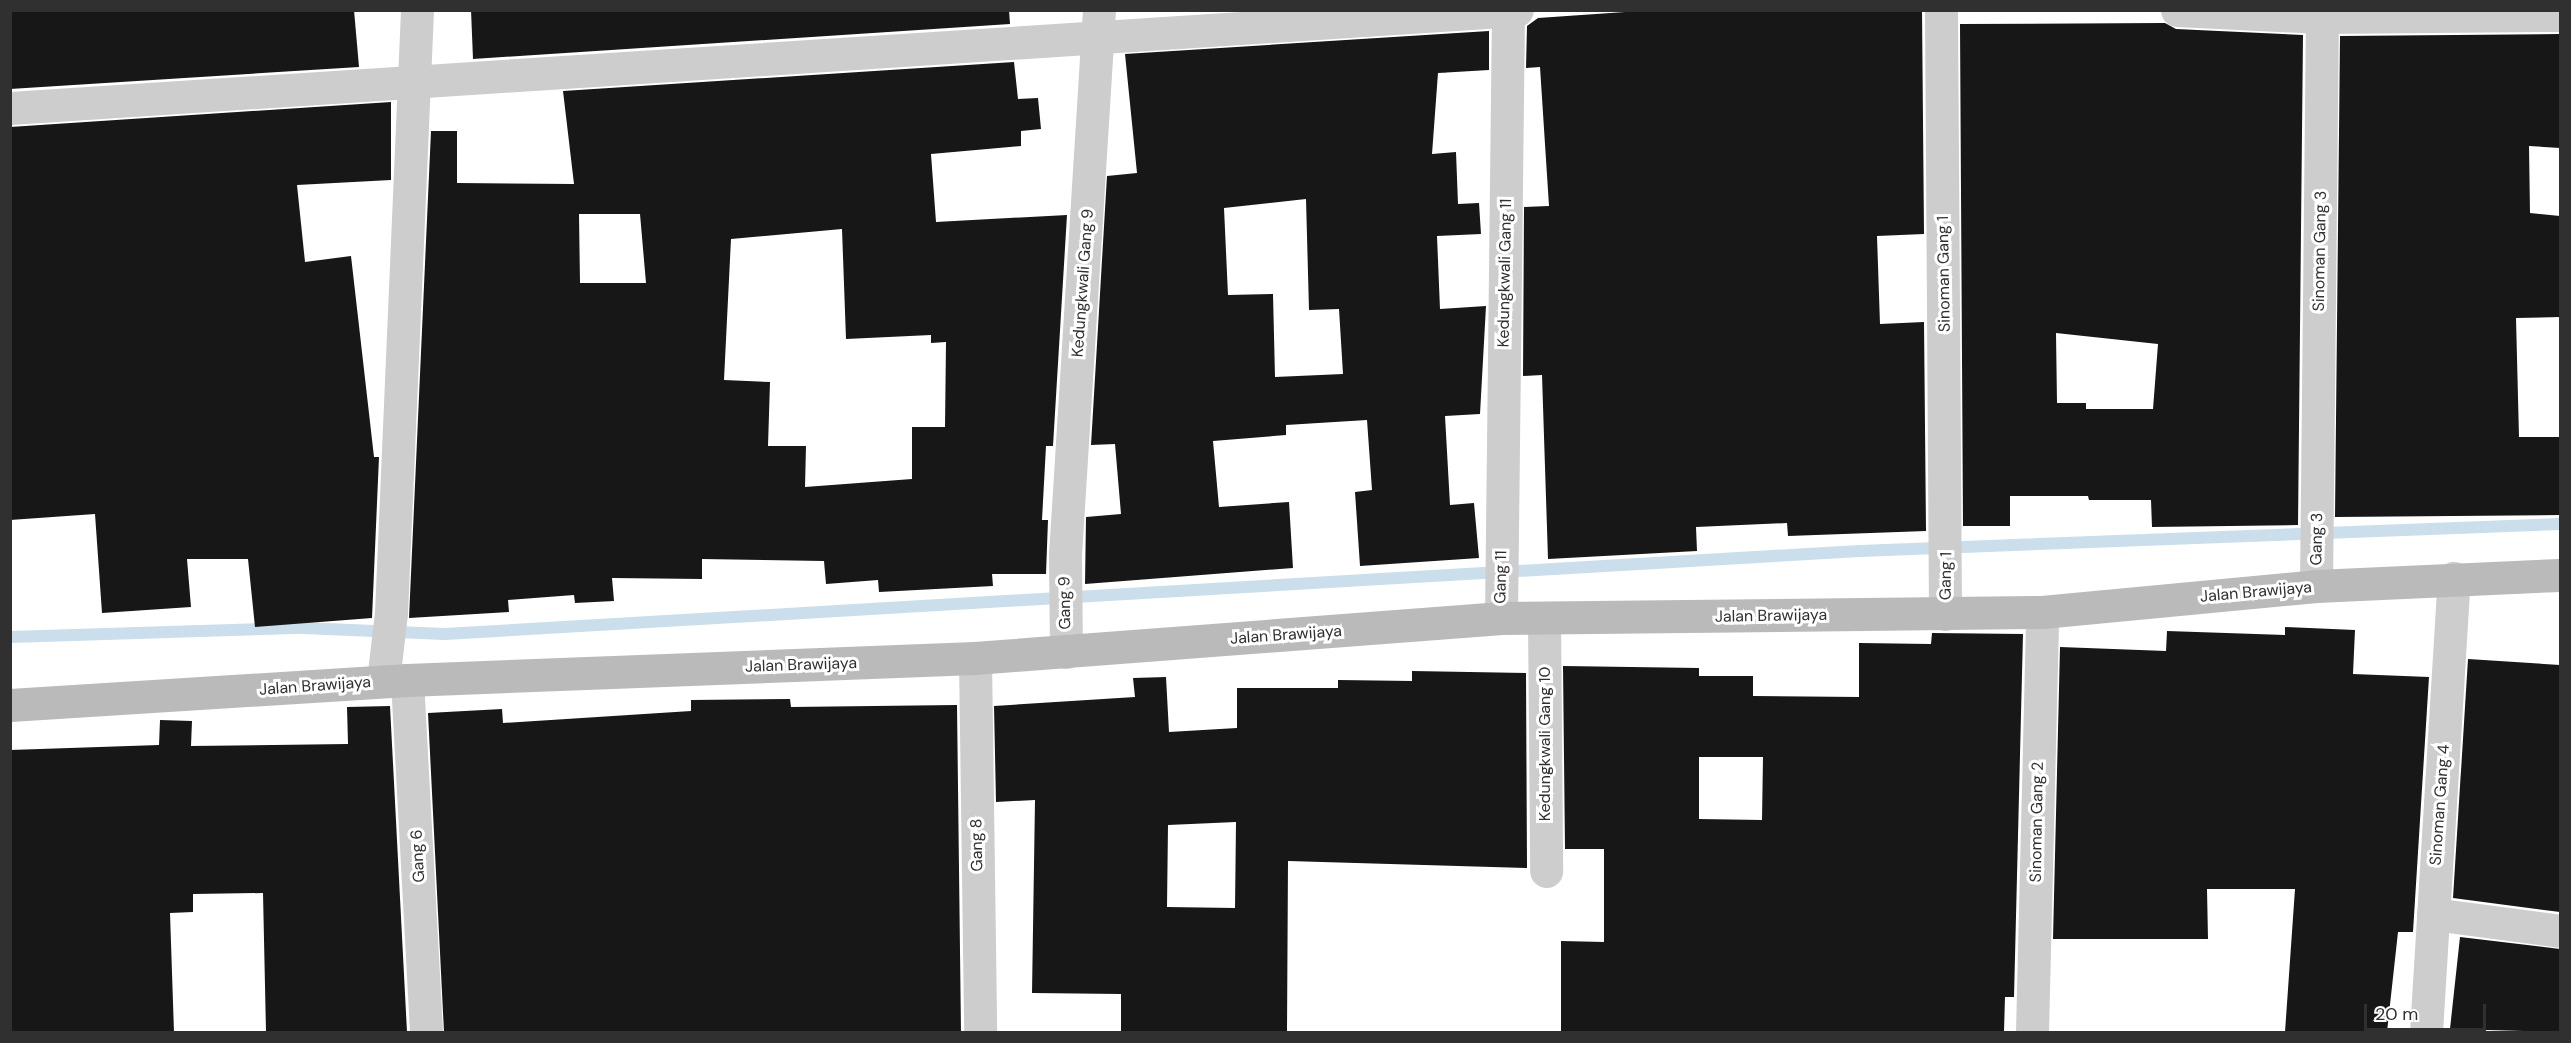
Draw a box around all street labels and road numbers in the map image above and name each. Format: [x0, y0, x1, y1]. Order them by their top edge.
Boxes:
street label: Sinoman Gang 3 [2309, 190, 2331, 312]
street label: Kedungkwali Gang 11 [1494, 198, 1516, 348]
street label: Kedungkwali Gang 9 [1068, 208, 1098, 358]
street label: Sinoman Gang 1 [1933, 216, 1955, 332]
street label: Gang 3 [2307, 513, 2327, 565]
street label: Gang 11 [1491, 550, 1511, 604]
street label: Gang 1 [1936, 552, 1956, 600]
street label: Gang 9 [1055, 576, 1075, 630]
street label: Jalan Brawijaya [2199, 578, 2313, 606]
street label: Jalan Brawijaya [1715, 605, 1827, 627]
street label: Jalan Brawijaya [1229, 622, 1343, 648]
street label: Jalan Brawijaya [745, 653, 857, 677]
street label: Kedungkwali Gang 10 [1535, 667, 1555, 821]
street label: Jalan Brawijaya [258, 673, 372, 699]
street label: Sinoman Gang 4 [2426, 744, 2454, 866]
street label: Sinoman Gang 2 [2026, 762, 2048, 882]
street label: Gang 8 [967, 818, 987, 872]
street label: Gang 6 [407, 829, 429, 883]

